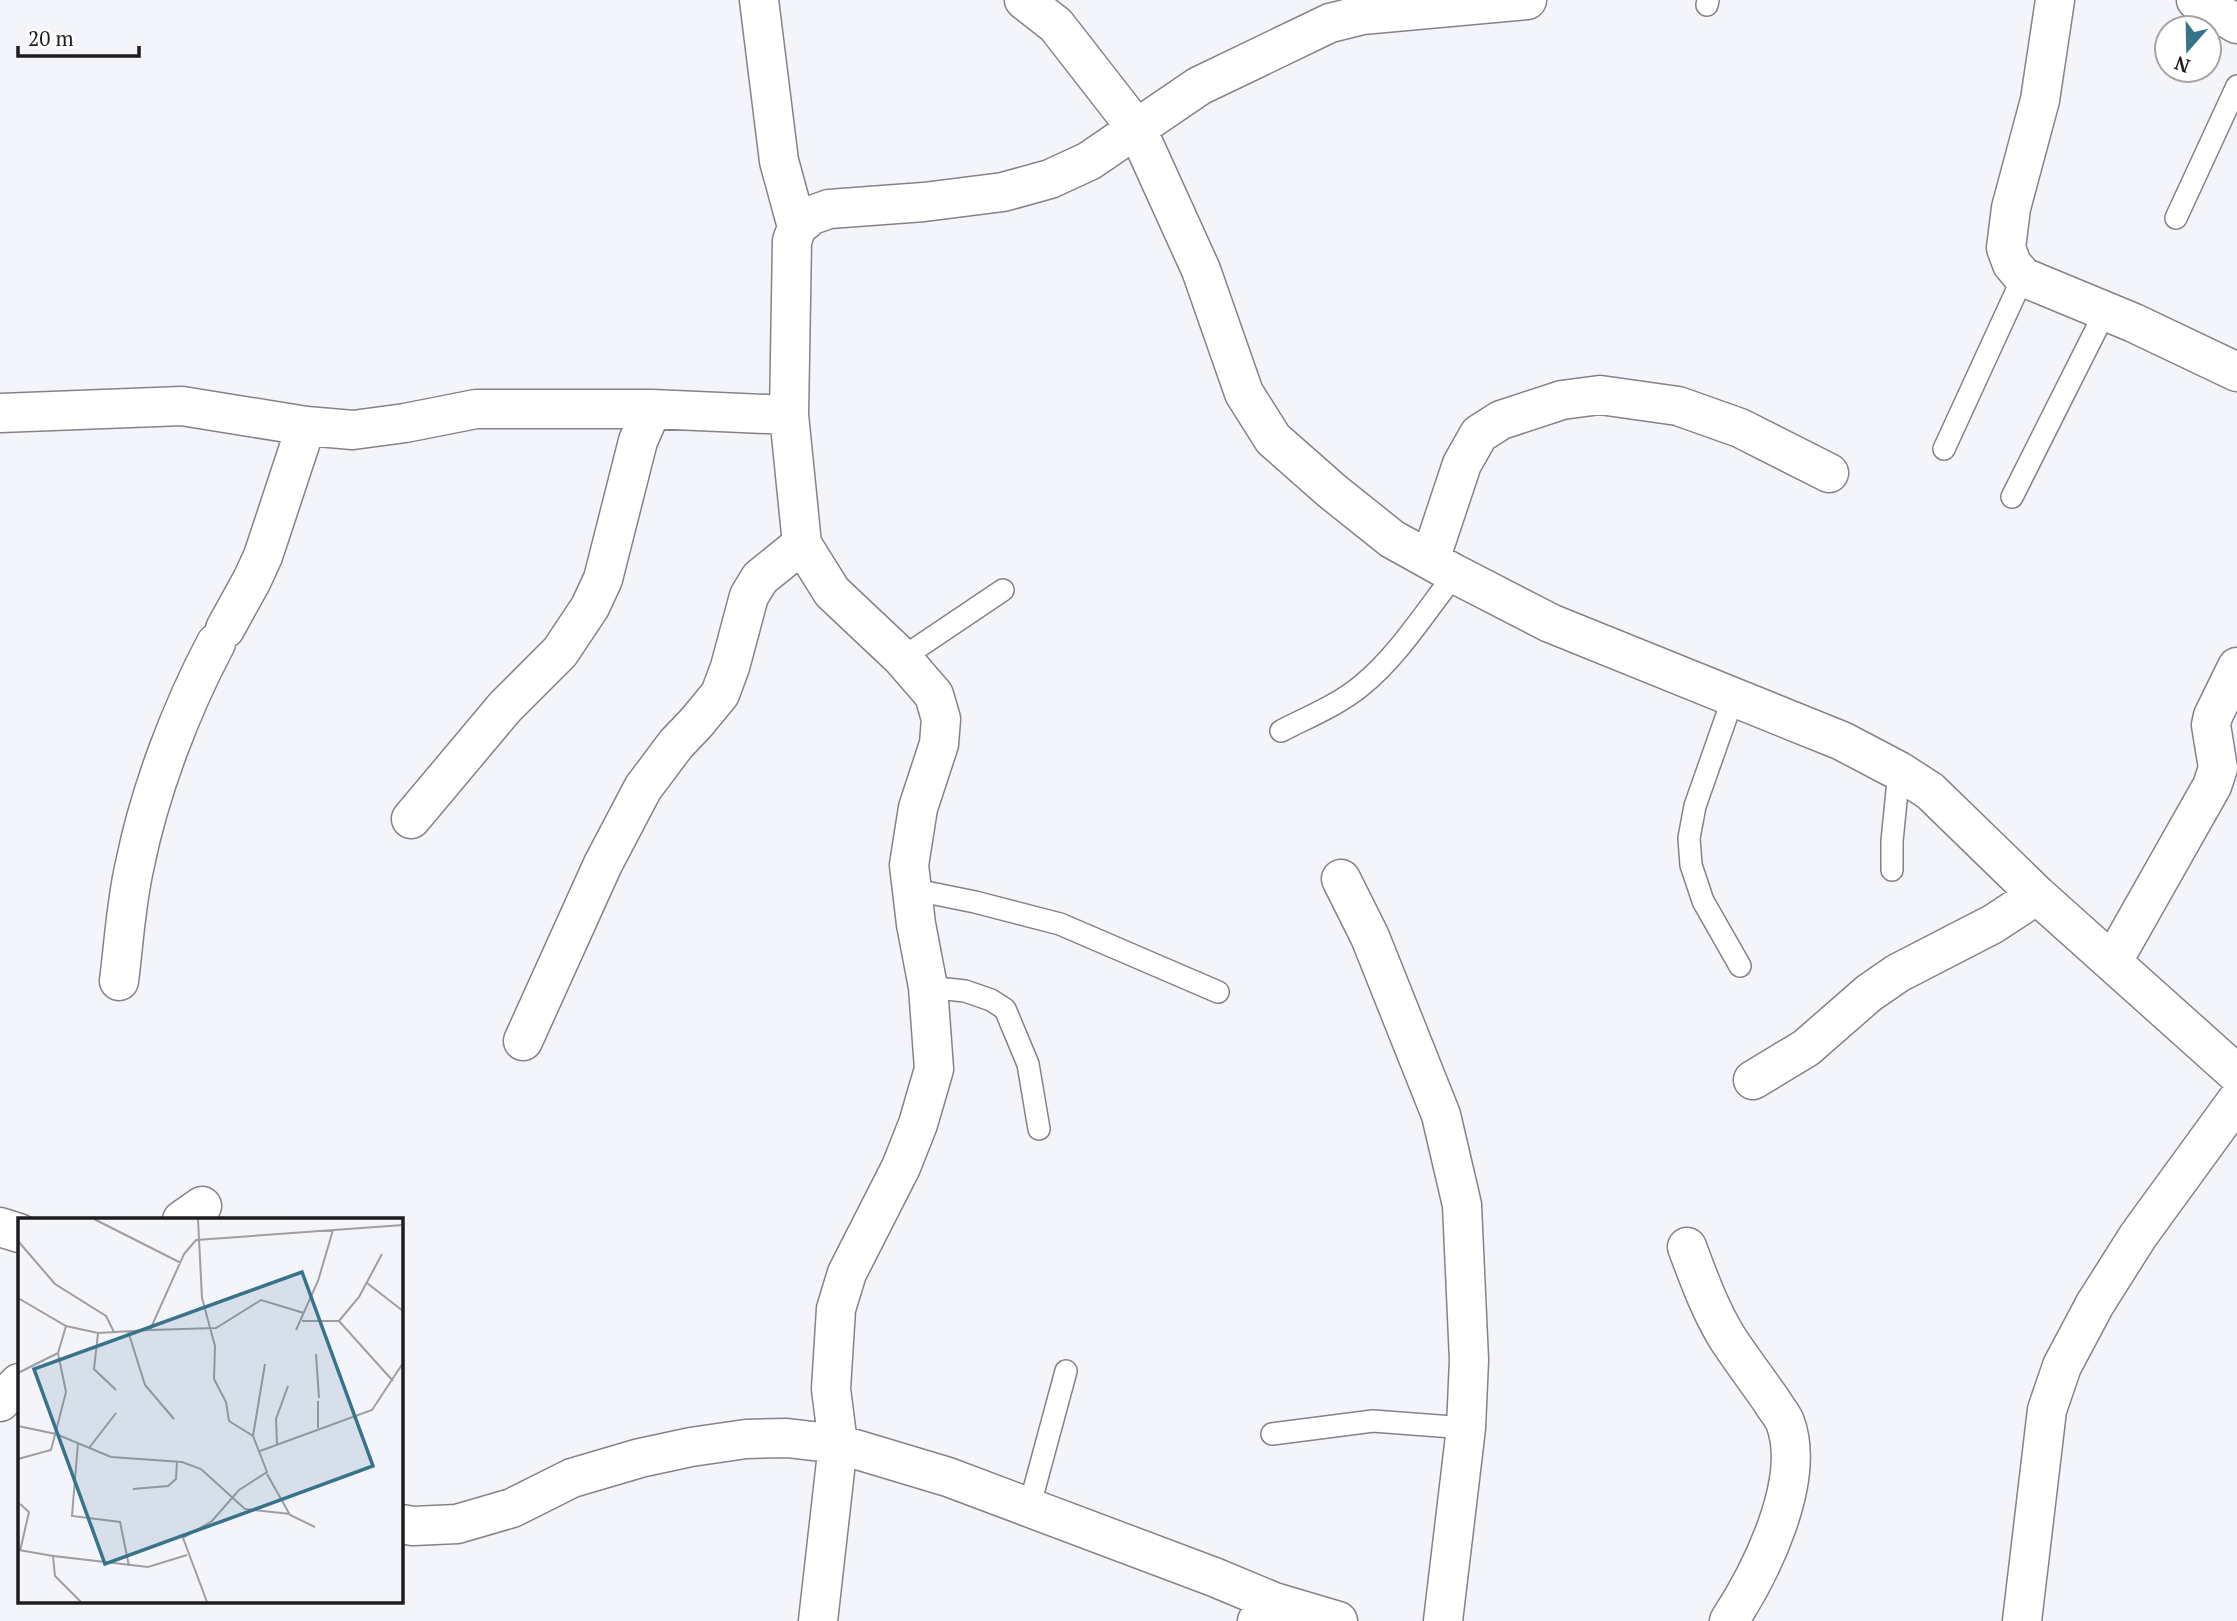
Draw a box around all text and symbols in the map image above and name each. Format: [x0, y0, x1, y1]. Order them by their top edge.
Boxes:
scale bar [18, 14, 138, 58]
north arrow [2153, 14, 2223, 84]
text: 20 m [28, 24, 74, 52]
text: N [2170, 51, 2193, 80]
inset map [18, 1218, 402, 1604]

